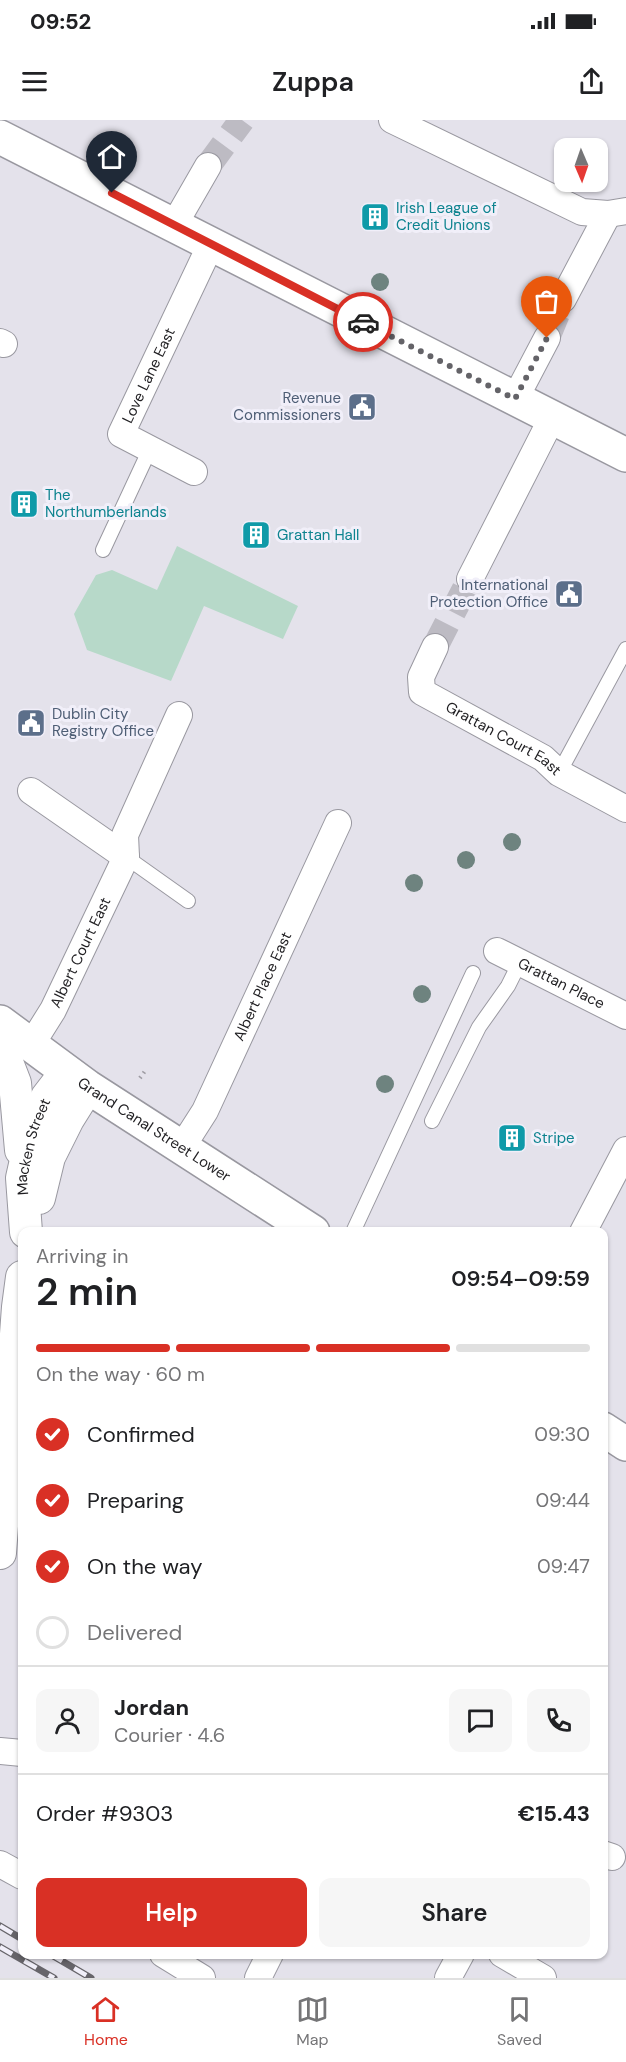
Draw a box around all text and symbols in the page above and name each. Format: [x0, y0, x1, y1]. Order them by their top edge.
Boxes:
text: 09:52 [30, 7, 91, 36]
text: Zuppa [272, 64, 354, 99]
icon: menu [18, 65, 51, 98]
icon: share [575, 65, 608, 98]
pin [86, 131, 137, 193]
north arrow [554, 138, 608, 192]
map controls [554, 138, 608, 192]
icon: home [95, 140, 128, 173]
place label: Irish League of Credit Unions [396, 198, 497, 235]
building icon: Irish League of Credit Unions [359, 201, 391, 233]
pin [521, 276, 572, 338]
icon: bag [530, 285, 563, 318]
courier [333, 292, 393, 352]
icon: car [347, 306, 380, 339]
street label: Love Lane East [118, 325, 180, 426]
place label: Revenue Commissioners [233, 388, 341, 425]
public building icon: Revenue Commissioners [346, 391, 378, 423]
place label: The Northumberlands [45, 485, 167, 522]
building icon: The Northumberlands [8, 488, 40, 520]
building icon: Grattan Hall [240, 519, 272, 551]
place label: Grattan Hall [277, 525, 359, 545]
place label: International Protection Office [430, 575, 548, 612]
public building icon: International Protection Office [553, 578, 585, 610]
street label: Grattan Court East [442, 697, 566, 780]
place label: Dublin City Registry Office [52, 704, 154, 741]
public building icon: Dublin City Registry Office [15, 707, 47, 739]
street label: Albert Court East [46, 894, 115, 1011]
street label: Albert Place East [229, 929, 296, 1044]
street label: Grattan Place [514, 953, 608, 1014]
street label: Grand Canal Street Lower [74, 1073, 235, 1187]
street label: Macken Street [12, 1095, 55, 1196]
building icon: Stripe [496, 1122, 528, 1154]
place label: Stripe [533, 1128, 575, 1148]
text: Arriving in [36, 1243, 128, 1269]
text: 09:54–09:59 [451, 1264, 590, 1293]
text: 2 min [36, 1266, 138, 1317]
text: On the way · 60 m [36, 1361, 205, 1387]
icon: check [36, 1418, 69, 1451]
text: Confirmed [87, 1420, 195, 1449]
text: 09:30 [534, 1421, 590, 1447]
icon: check [36, 1484, 69, 1517]
text: Preparing [87, 1486, 184, 1515]
text: 09:44 [535, 1487, 590, 1513]
icon: check [36, 1550, 69, 1583]
text: On the way [87, 1552, 202, 1581]
text: 09:47 [537, 1553, 590, 1579]
text: Delivered [87, 1618, 182, 1647]
button: person [36, 1689, 99, 1752]
button: chat [449, 1689, 512, 1752]
button: phone [527, 1689, 590, 1752]
text: Jordan [114, 1693, 189, 1722]
text: Courier · 4.6 [114, 1722, 225, 1748]
text: Order #9303 [36, 1799, 173, 1828]
text: €15.43 [518, 1799, 590, 1828]
button: Help [36, 1878, 307, 1947]
button: Share [319, 1878, 590, 1947]
tab: Home [84, 1993, 128, 2050]
tab: Map [296, 1993, 329, 2050]
tab: Saved [497, 1993, 542, 2050]

